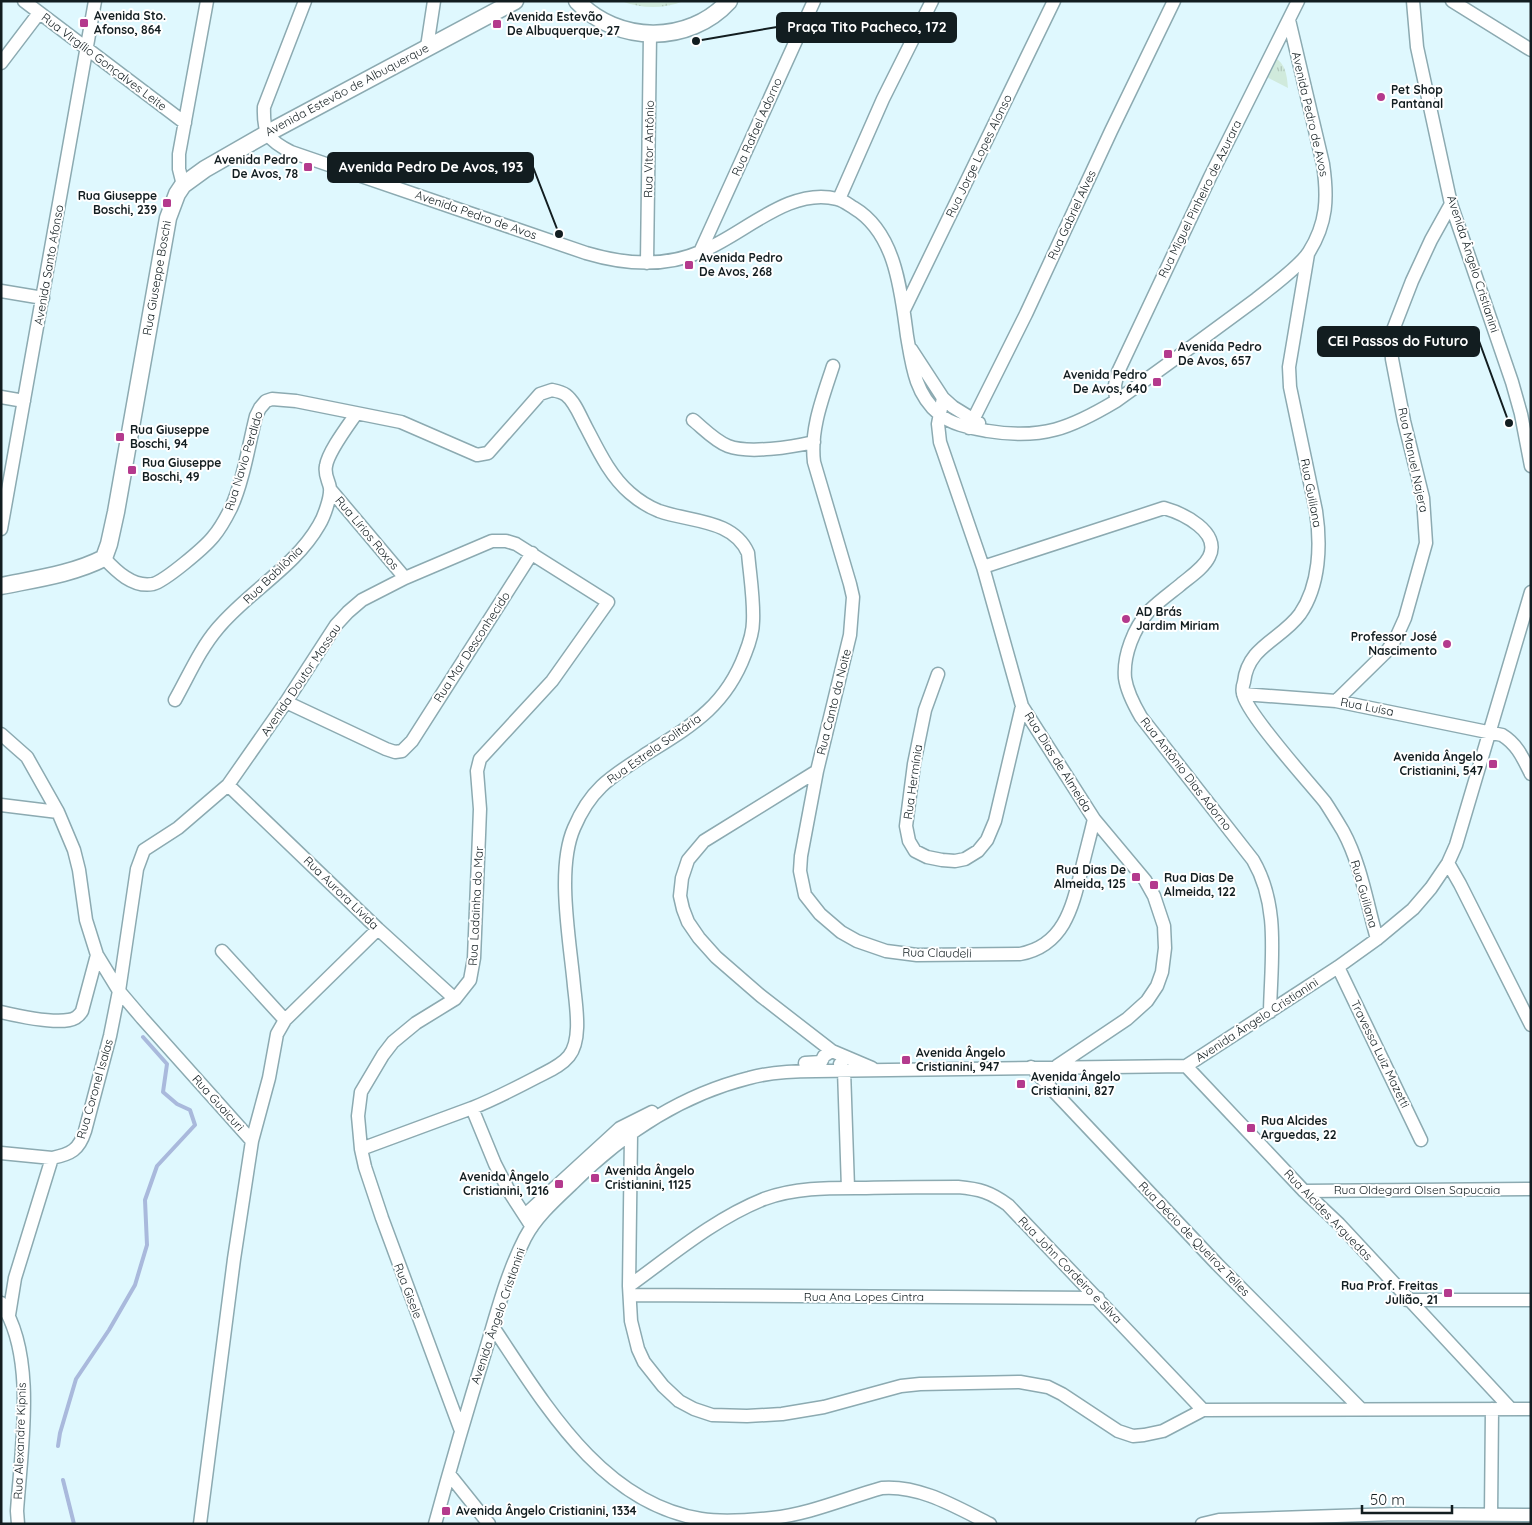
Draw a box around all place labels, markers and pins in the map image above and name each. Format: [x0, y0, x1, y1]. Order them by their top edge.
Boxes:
place label: Avenida Sto. Afonso, 864 [94, 8, 166, 37]
place label: Avenida Estevão De Albuquerque, 27 [507, 9, 620, 38]
callout: Praça Tito Pacheco, 172 [777, 13, 956, 42]
marker: Avenida Sto. Afonso, 864 [78, 17, 90, 29]
marker: Avenida Estevão De Albuquerque, 27 [491, 18, 503, 30]
place label: Pet Shop Pantanal [1391, 82, 1443, 111]
marker: Pet Shop Pantanal [1375, 91, 1387, 103]
place label: Avenida Pedro De Avos, 78 [214, 152, 299, 181]
callout: Avenida Pedro De Avos, 193 [328, 153, 533, 182]
marker: Avenida Pedro De Avos, 78 [302, 161, 314, 173]
place label: Rua Giuseppe Boschi, 239 [78, 188, 157, 217]
marker: Rua Giuseppe Boschi, 239 [161, 197, 173, 209]
place label: Avenida Pedro De Avos, 268 [699, 250, 783, 279]
marker: Avenida Pedro De Avos, 268 [683, 259, 695, 271]
callout: CEI Passos do Futuro [1318, 327, 1479, 356]
place label: Avenida Pedro De Avos, 657 [1178, 339, 1262, 368]
marker: Avenida Pedro De Avos, 657 [1162, 348, 1174, 360]
place label: Avenida Pedro De Avos, 640 [1063, 367, 1148, 396]
marker: Avenida Pedro De Avos, 640 [1151, 376, 1163, 388]
place label: Rua Giuseppe Boschi, 94 [130, 422, 209, 451]
marker: Rua Giuseppe Boschi, 94 [114, 431, 126, 443]
place label: Rua Giuseppe Boschi, 49 [142, 455, 221, 484]
marker: Rua Giuseppe Boschi, 49 [126, 464, 138, 476]
place label: AD Brás Jardim Miriam [1136, 604, 1219, 633]
marker: AD Brás Jardim Miriam [1120, 613, 1132, 625]
place label: Professor José Nascimento [1351, 629, 1437, 658]
marker: Professor José Nascimento [1441, 638, 1453, 650]
place label: Avenida Ângelo Cristianini, 547 [1394, 749, 1484, 778]
marker: Avenida Ângelo Cristianini, 547 [1487, 758, 1499, 770]
place label: Rua Dias De Almeida, 125 [1054, 862, 1126, 891]
place label: Rua Dias De Almeida, 122 [1164, 870, 1236, 899]
marker: Rua Dias De Almeida, 125 [1130, 871, 1142, 883]
marker: Rua Dias De Almeida, 122 [1148, 879, 1160, 891]
place label: Avenida Ângelo Cristianini, 947 [916, 1045, 1006, 1074]
marker: Avenida Ângelo Cristianini, 947 [900, 1054, 912, 1066]
place label: Avenida Ângelo Cristianini, 827 [1031, 1069, 1121, 1098]
marker: Avenida Ângelo Cristianini, 827 [1015, 1078, 1027, 1090]
place label: Rua Alcides Arguedas, 22 [1261, 1113, 1337, 1142]
marker: Rua Alcides Arguedas, 22 [1245, 1122, 1257, 1134]
place label: Avenida Ângelo Cristianini, 1125 [605, 1163, 695, 1192]
place label: Avenida Ângelo Cristianini, 1216 [460, 1169, 550, 1198]
marker: Avenida Ângelo Cristianini, 1125 [589, 1172, 601, 1184]
marker: Avenida Ângelo Cristianini, 1216 [553, 1178, 565, 1190]
place label: Rua Prof. Freitas Julião, 21 [1341, 1278, 1438, 1307]
marker: Rua Prof. Freitas Julião, 21 [1442, 1287, 1454, 1299]
place label: Avenida Ângelo Cristianini, 1334 [456, 1503, 637, 1518]
marker: Avenida Ângelo Cristianini, 1334 [440, 1505, 452, 1517]

